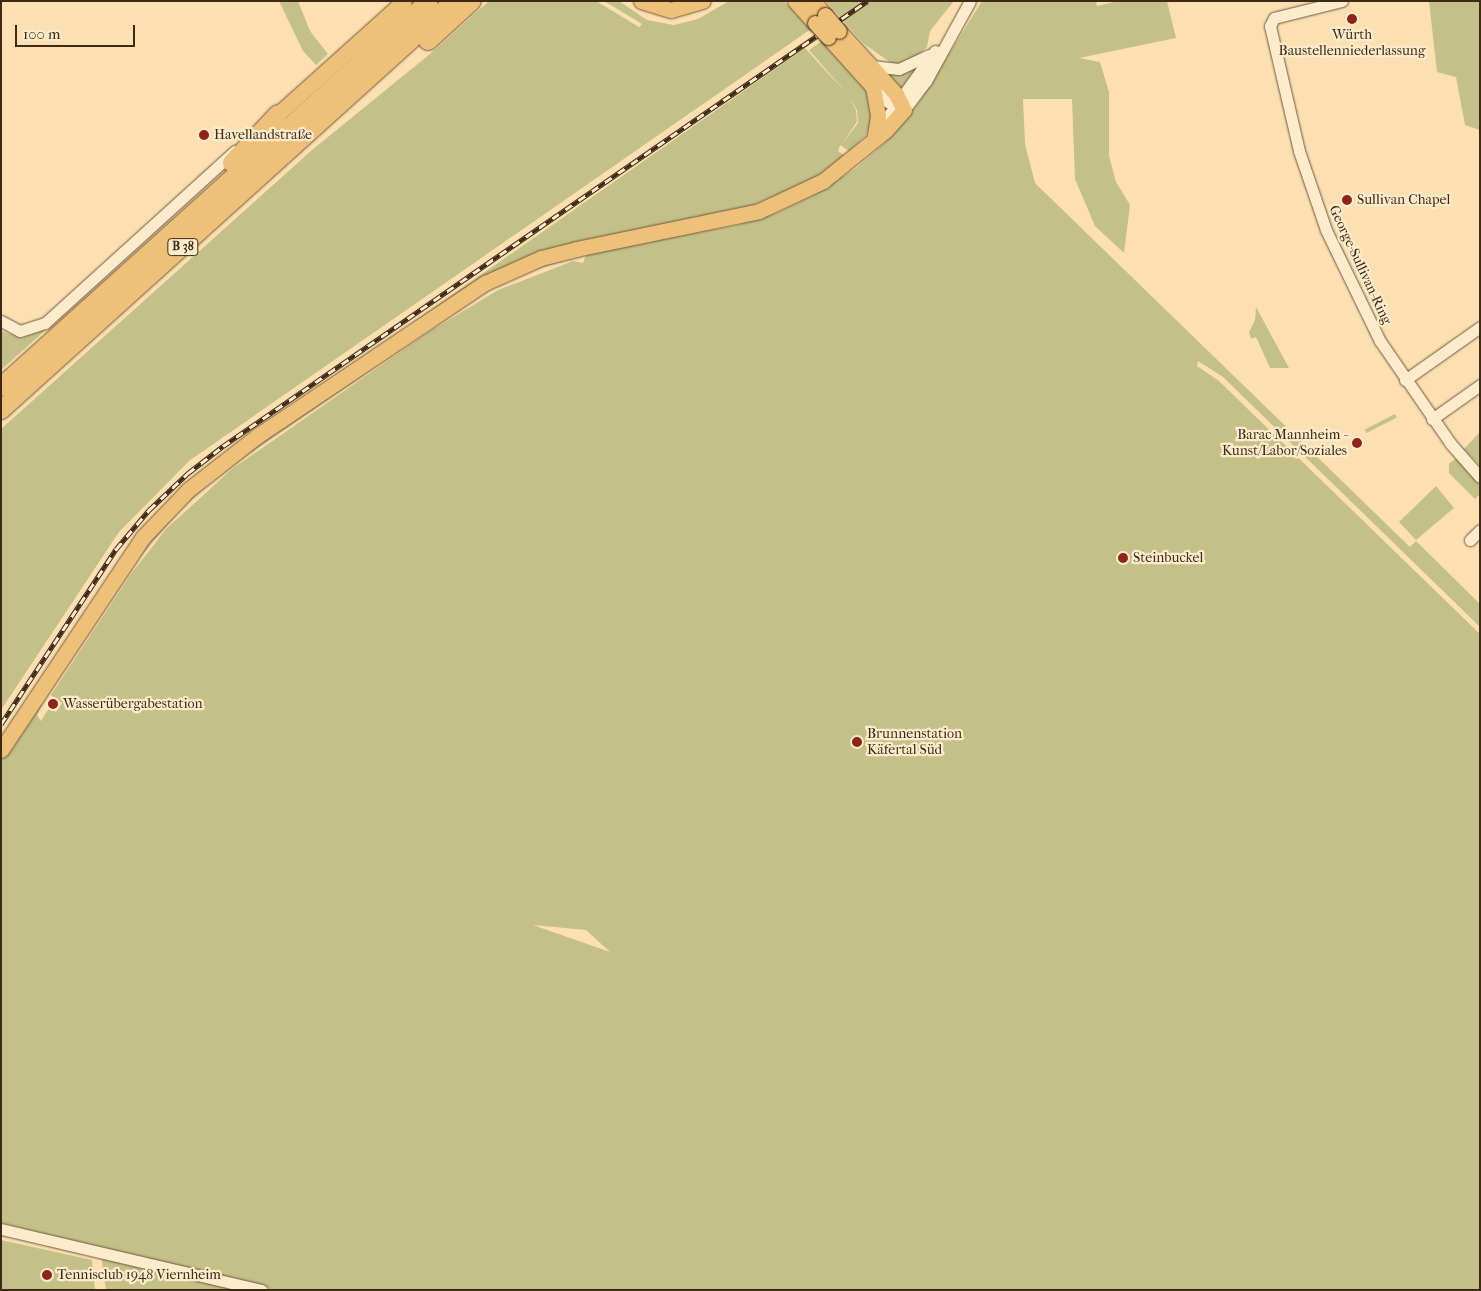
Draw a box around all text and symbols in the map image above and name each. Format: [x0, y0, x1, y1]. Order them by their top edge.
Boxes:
marker: Würth Baustellenniederlassung [1346, 13, 1358, 25]
scale bar [18, 15, 138, 47]
text: 100 m [23, 25, 61, 43]
place label: Würth Baustellenniederlassung [1279, 27, 1425, 59]
place label: Havellandstraße [214, 127, 312, 143]
marker: Havellandstraße [198, 129, 210, 141]
place label: Sullivan Chapel [1357, 192, 1450, 208]
marker: Sullivan Chapel [1341, 194, 1353, 206]
street label: George-Sullivan-Ring [1325, 203, 1395, 327]
road number: B 38 [167, 238, 199, 256]
place label: Barac Mannheim - Kunst/Labor/Soziales [1222, 427, 1347, 460]
marker: Barac Mannheim - Kunst/Labor/Soziales [1351, 437, 1363, 449]
place label: Steinbuckel [1133, 550, 1203, 566]
marker: Steinbuckel [1117, 552, 1129, 564]
place label: Wasserübergabestation [63, 696, 203, 712]
marker: Wasserübergabestation [47, 698, 59, 710]
place label: Brunnenstation Käfertal Süd [867, 726, 962, 759]
marker: Brunnenstation Käfertal Süd [851, 736, 863, 748]
place label: Tennisclub 1948 Viernheim [57, 1267, 221, 1283]
marker: Tennisclub 1948 Viernheim [41, 1269, 53, 1281]

